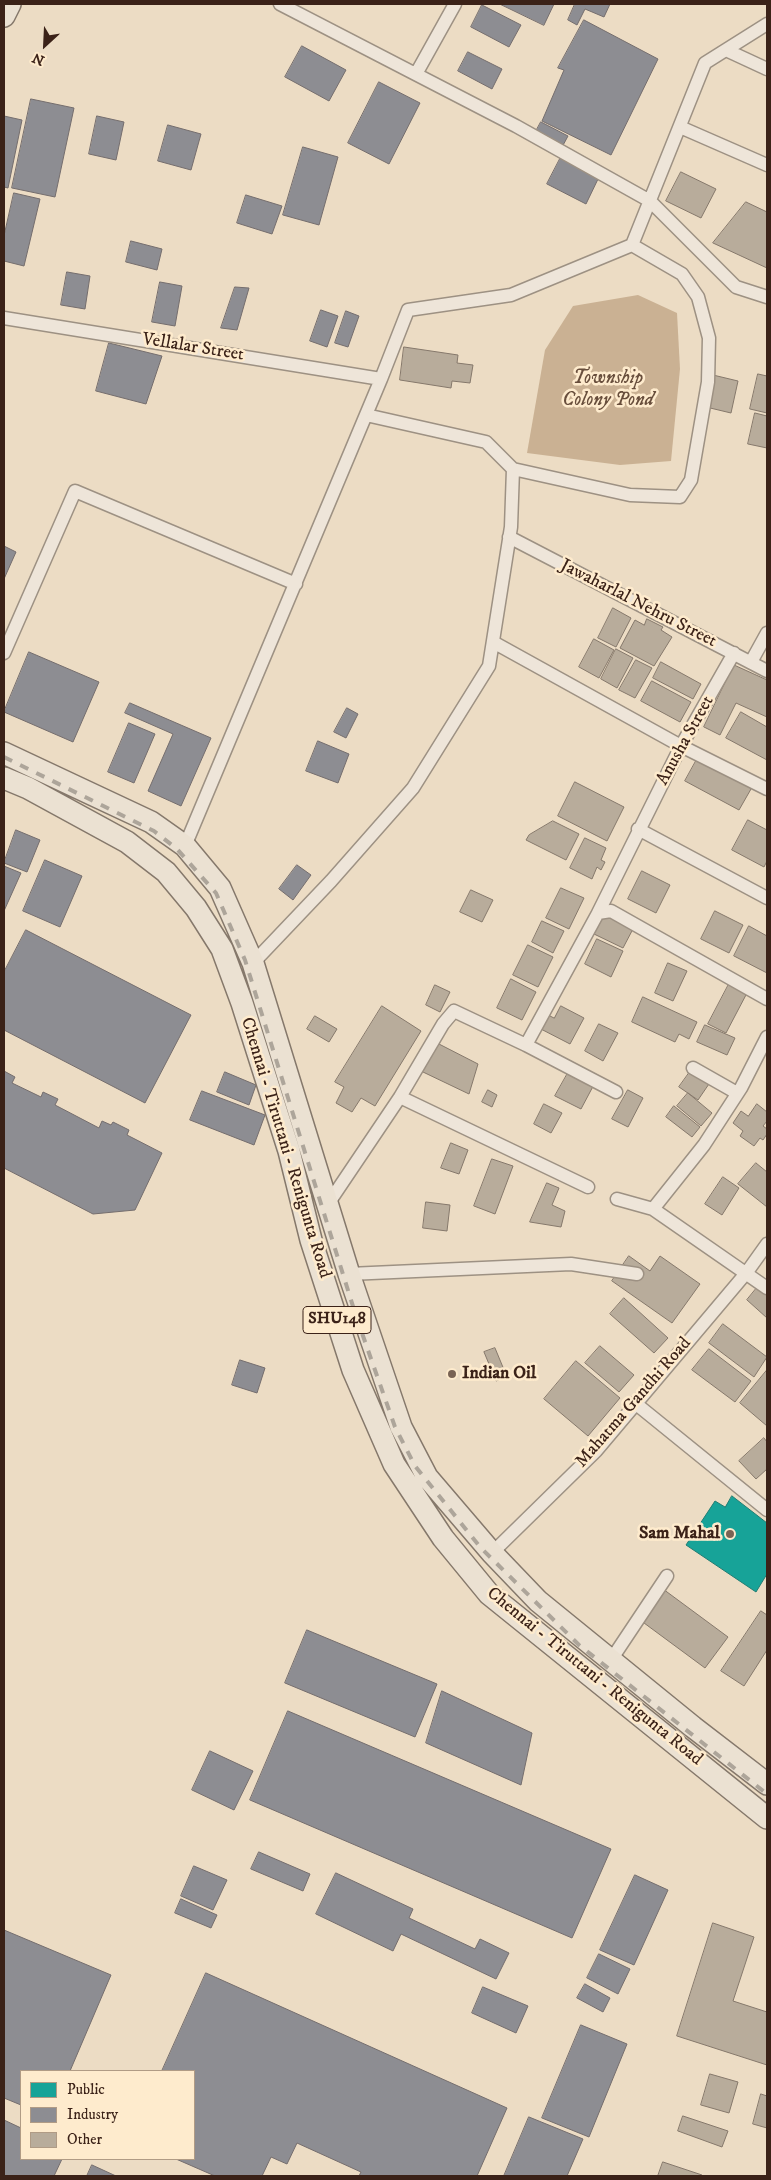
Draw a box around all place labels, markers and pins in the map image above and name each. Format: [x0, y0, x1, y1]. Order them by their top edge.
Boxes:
place label: Indian Oil [462, 1363, 536, 1385]
marker: Indian Oil [446, 1368, 458, 1380]
place label: Sam Mahal [639, 1523, 720, 1545]
marker: Sam Mahal [724, 1528, 736, 1540]

